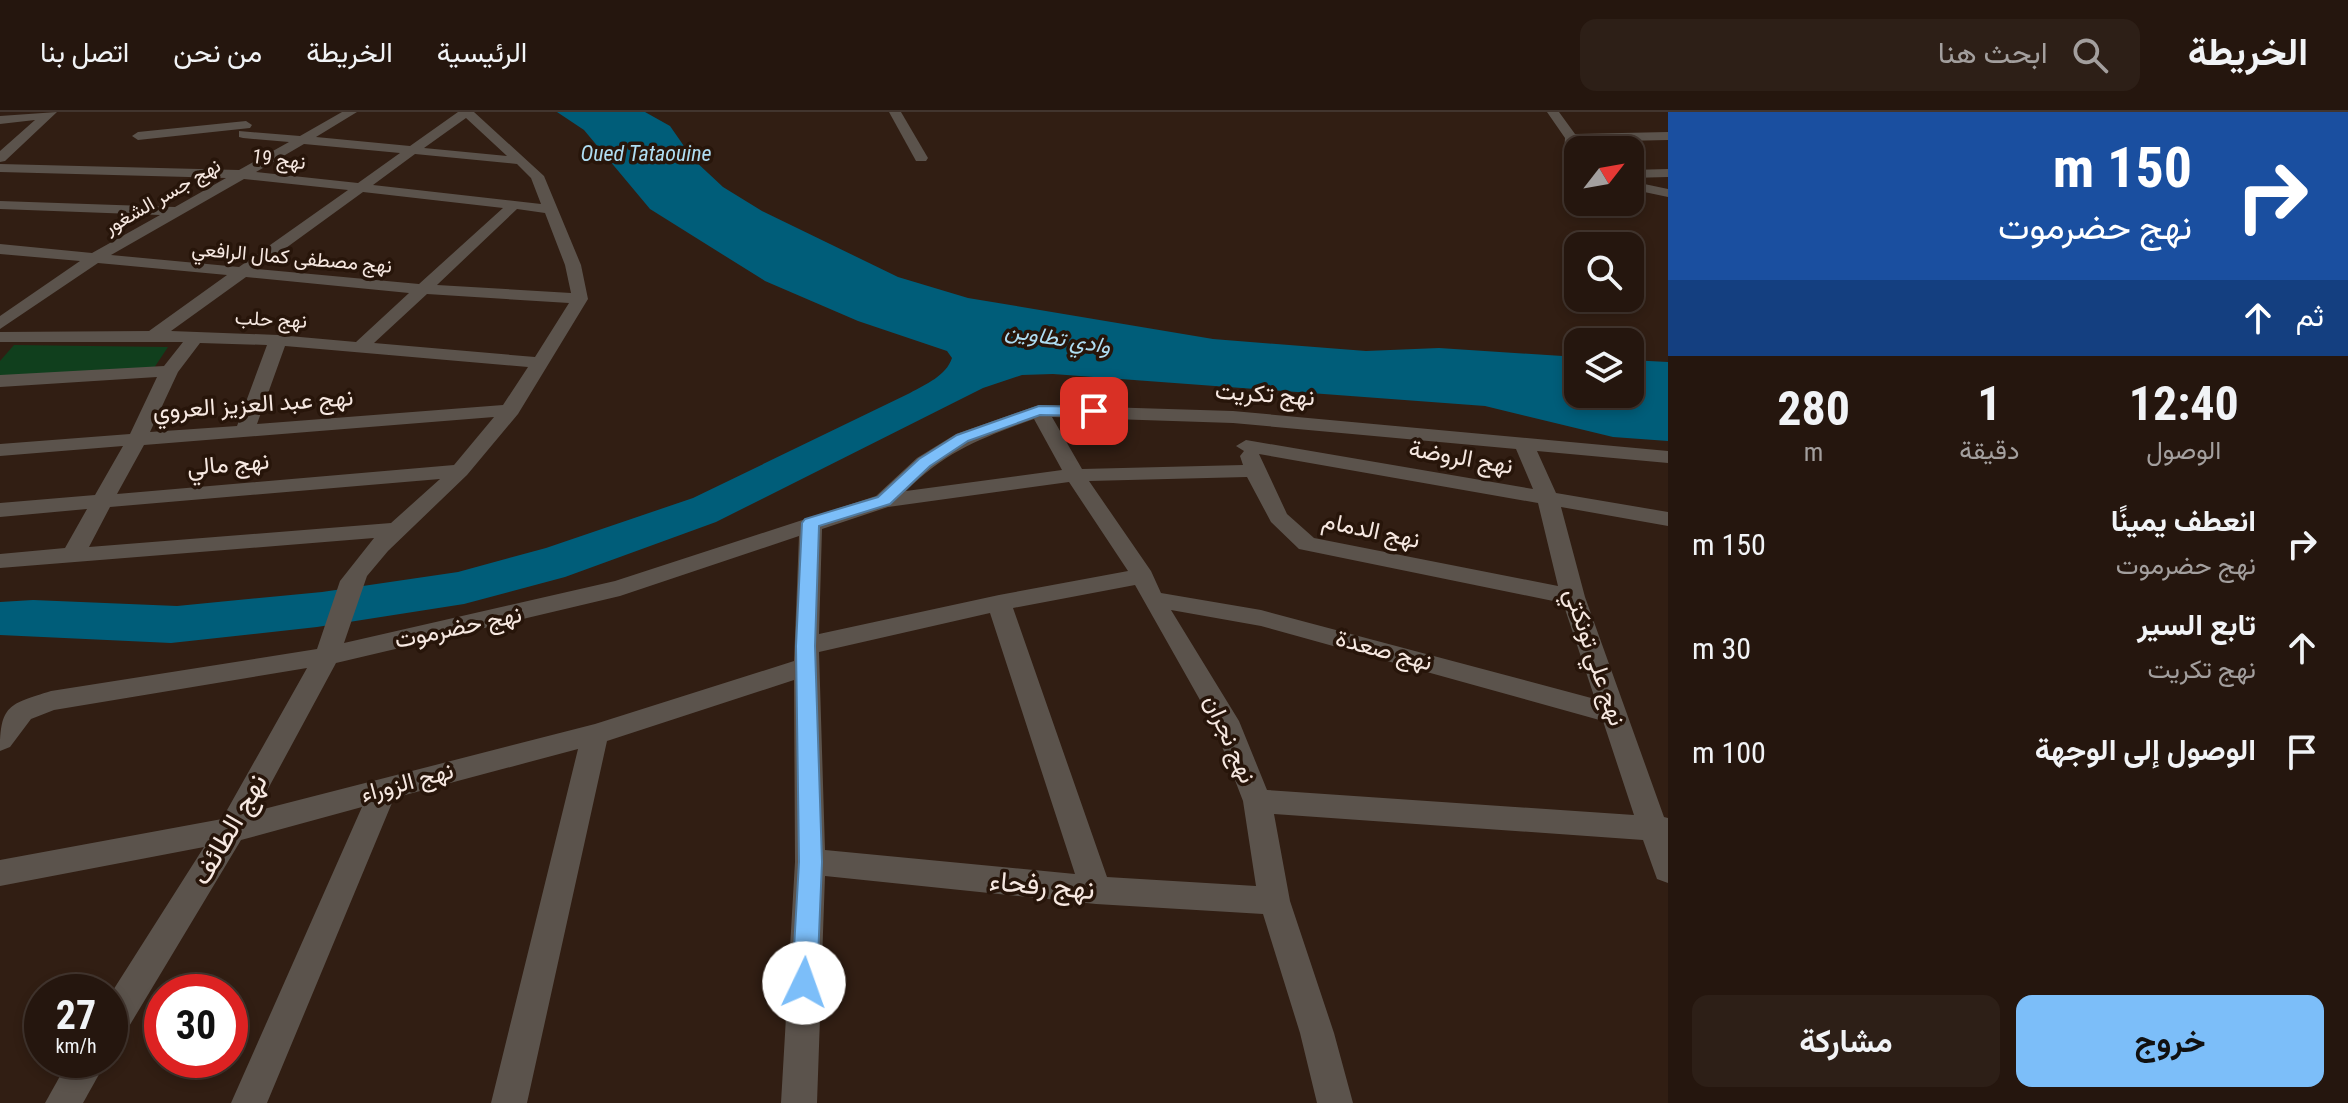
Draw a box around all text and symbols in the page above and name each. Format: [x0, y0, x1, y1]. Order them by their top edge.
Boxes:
search box [1580, 19, 2140, 91]
text: الخريطة [2188, 30, 2308, 74]
icon: search [2068, 33, 2112, 77]
text: ابحث هنا [1938, 35, 2048, 70]
text: اتصل بنا [40, 36, 129, 69]
text: من نحن [173, 36, 262, 69]
text: الخريطة [306, 36, 393, 69]
text: الرئيسية [437, 36, 527, 69]
text: 150 m [2053, 135, 2192, 201]
north arrow [1564, 136, 1644, 216]
map controls [1564, 136, 1644, 408]
water label: Oued Tataouine [580, 141, 712, 166]
street label: نهج 19 [251, 144, 307, 176]
icon: right [2220, 144, 2324, 248]
street label: نهج جسر الشغور [98, 153, 226, 241]
text: نهج حضرموت [1998, 206, 2192, 248]
button: search [1564, 232, 1644, 312]
street label: نهج مصطفى كمال الرافعي [190, 236, 393, 283]
icon: ahead [2236, 296, 2280, 340]
text: ثم [2296, 298, 2324, 333]
street label: نهج حلب [234, 305, 308, 335]
water label: وادي تطاوين [1003, 317, 1113, 364]
button: layers [1564, 328, 1644, 408]
text: 1 [1977, 375, 2001, 432]
text: 12:40 [2129, 375, 2239, 432]
pin [1060, 377, 1128, 445]
street label: نهج تكريت [1214, 377, 1316, 414]
text: 280 [1777, 380, 1850, 437]
street label: نهج عبد العزيز العروي [152, 383, 355, 430]
icon: arrive [1072, 389, 1116, 433]
street label: نهج الروضة [1406, 434, 1515, 483]
text: دقيقة [1959, 435, 2019, 465]
text: الوصول [2146, 435, 2221, 465]
text: m [1804, 437, 1823, 467]
street label: نهج مالي [186, 446, 271, 487]
text: انعطف يمينًا [2111, 503, 2256, 538]
street label: نهج الدمام [1319, 506, 1423, 557]
icon: right [2280, 522, 2324, 566]
text: 150 m [1692, 527, 1766, 562]
text: نهج حضرموت [2116, 550, 2256, 580]
street label: نهج علي تونكتي [1554, 585, 1632, 731]
street label: نهج حضرموت [392, 600, 525, 657]
text: تابع السير [2137, 607, 2256, 642]
street label: نهج صعدة [1332, 624, 1435, 679]
icon: ahead [2280, 626, 2324, 670]
text: 30 m [1692, 631, 1751, 666]
text: نهج تكريت [2148, 654, 2256, 684]
street label: نهج نجران [1195, 691, 1262, 789]
icon: arrive [2280, 730, 2324, 774]
text: الوصول إلى الوجهة [2035, 732, 2256, 767]
text: 100 m [1692, 735, 1766, 770]
street label: نهج الزوراء [358, 756, 457, 811]
street label: نهج الطائف [184, 767, 277, 892]
street label: نهج رفحاء [988, 864, 1096, 909]
position arrow [762, 941, 846, 1025]
speed limit sign: 30 [144, 974, 248, 1078]
text: 27 [56, 992, 96, 1039]
button: مشاركة [1692, 995, 2000, 1087]
button: خروج [2016, 995, 2324, 1087]
text: km/h [55, 1034, 97, 1058]

